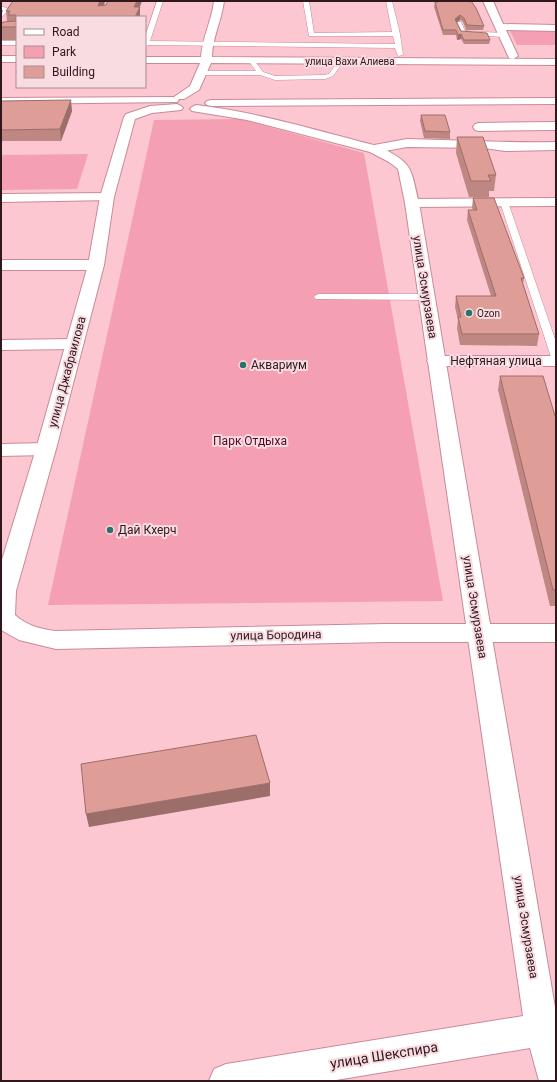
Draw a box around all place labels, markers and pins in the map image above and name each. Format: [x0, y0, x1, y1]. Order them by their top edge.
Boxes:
marker: Ozon [464, 308, 474, 318]
place label: Ozon [477, 308, 500, 319]
place label: Аквариум [251, 358, 307, 372]
marker: Аквариум [238, 360, 248, 370]
place label: Дай Кхерч [118, 523, 177, 537]
marker: Дай Кхерч [105, 525, 115, 535]

